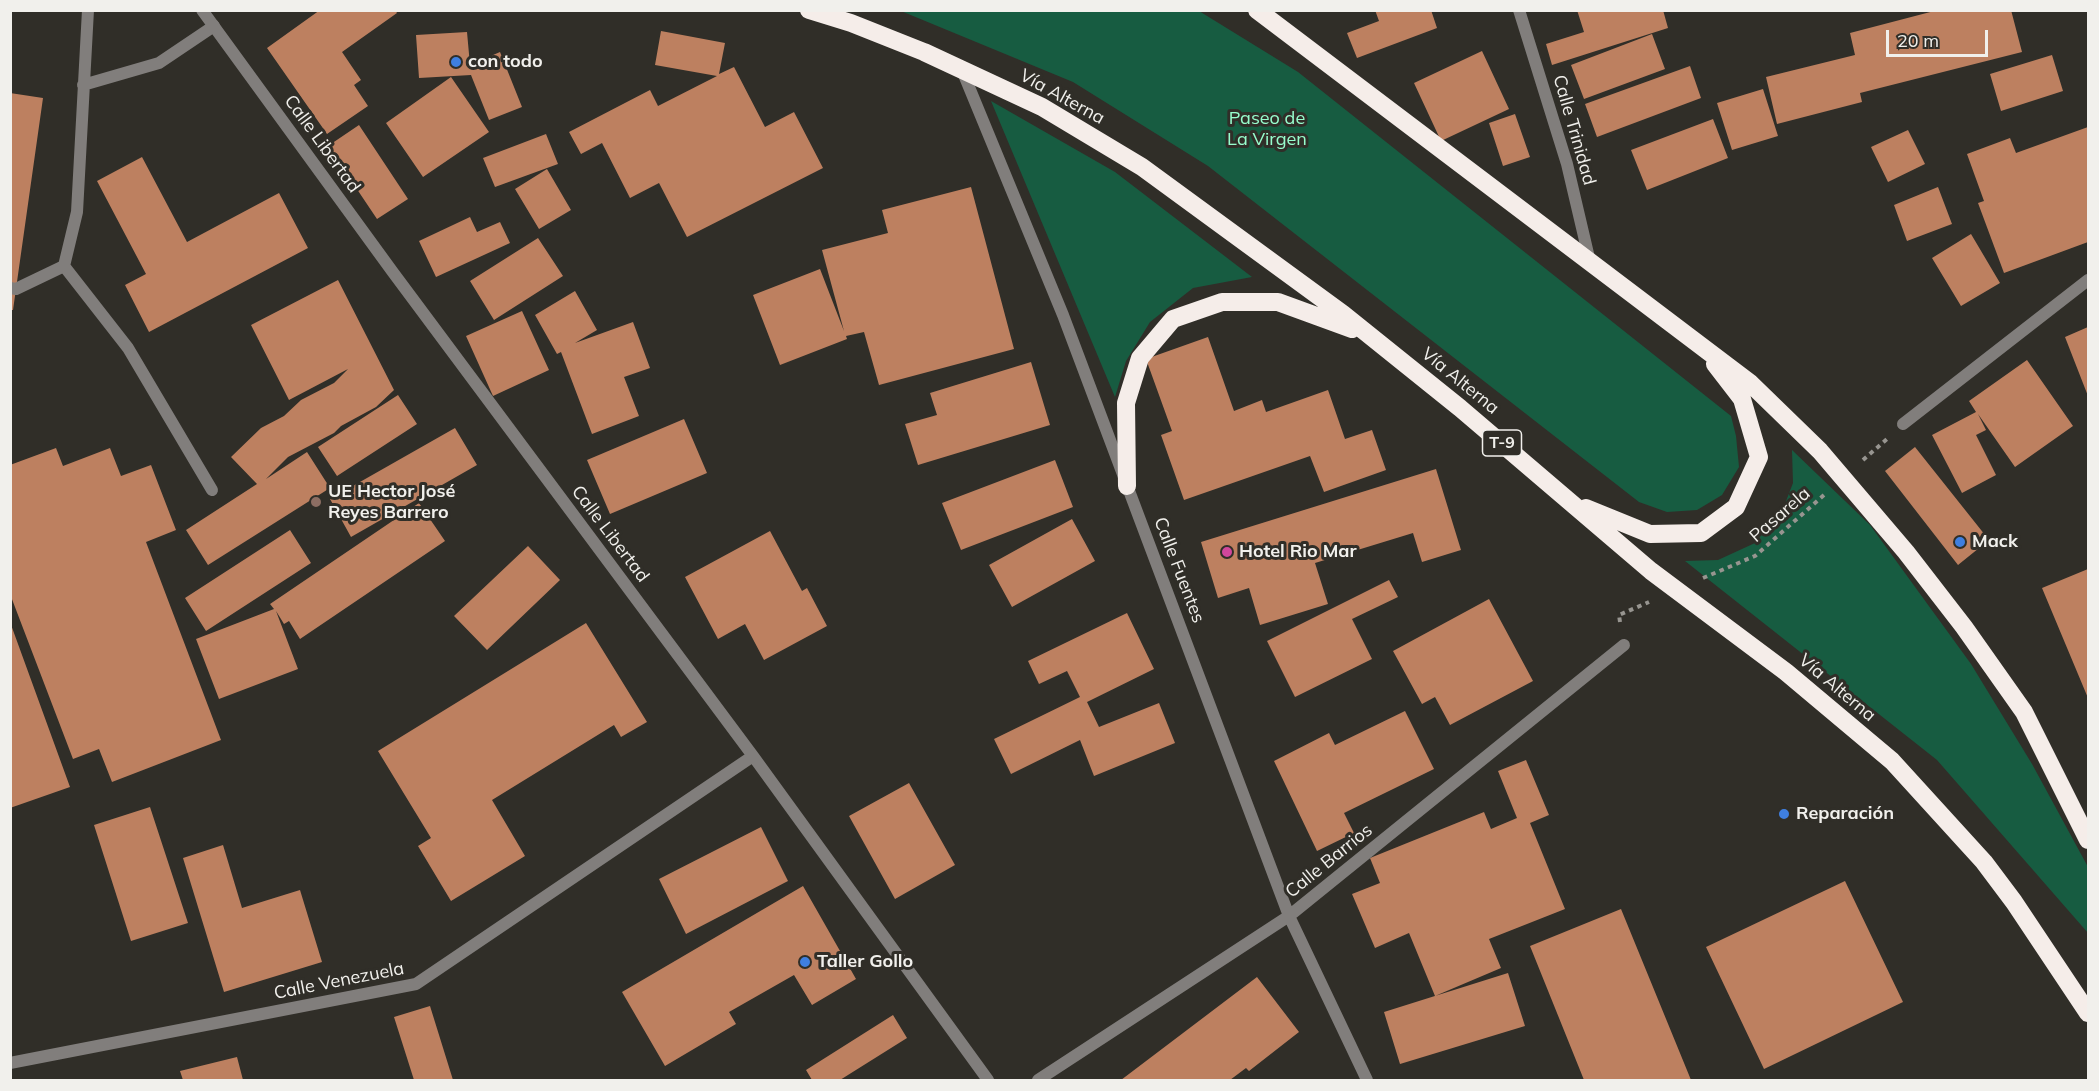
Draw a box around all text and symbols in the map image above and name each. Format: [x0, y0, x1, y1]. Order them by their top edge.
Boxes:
scale bar [1889, 18, 1991, 56]
text: 20 m [1897, 29, 1939, 52]
place label: con todo [468, 51, 543, 73]
marker: con todo [449, 55, 463, 69]
street label: Vía Alterna [1016, 65, 1108, 129]
street label: Calle Trinidad [1548, 73, 1600, 187]
street label: Calle Libertad [279, 91, 365, 197]
park label: Paseo de La Virgen [1227, 108, 1307, 150]
street label: Vía Alterna [1417, 343, 1503, 419]
road number: T-9 [1482, 430, 1522, 456]
place label: UE Hector José Reyes Barrero [328, 481, 455, 524]
street label: Calle Libertad [567, 481, 653, 587]
street label: Pasarela [1745, 483, 1815, 547]
marker: UE Hector José Reyes Barrero [309, 495, 323, 509]
street label: Calle Fuentes [1149, 514, 1209, 626]
place label: Mack [1972, 531, 2018, 553]
marker: Mack [1953, 535, 1967, 549]
place label: Hotel Rio Mar [1239, 541, 1357, 563]
marker: Hotel Rio Mar [1220, 545, 1234, 559]
street label: Vía Alterna [1794, 650, 1880, 726]
place label: Reparación [1796, 803, 1894, 825]
marker: Reparación [1777, 807, 1791, 821]
street label: Calle Barrios [1281, 819, 1377, 903]
place label: Taller Gollo [817, 951, 913, 973]
marker: Taller Gollo [798, 955, 812, 969]
street label: Calle Venezuela [272, 958, 406, 1004]

